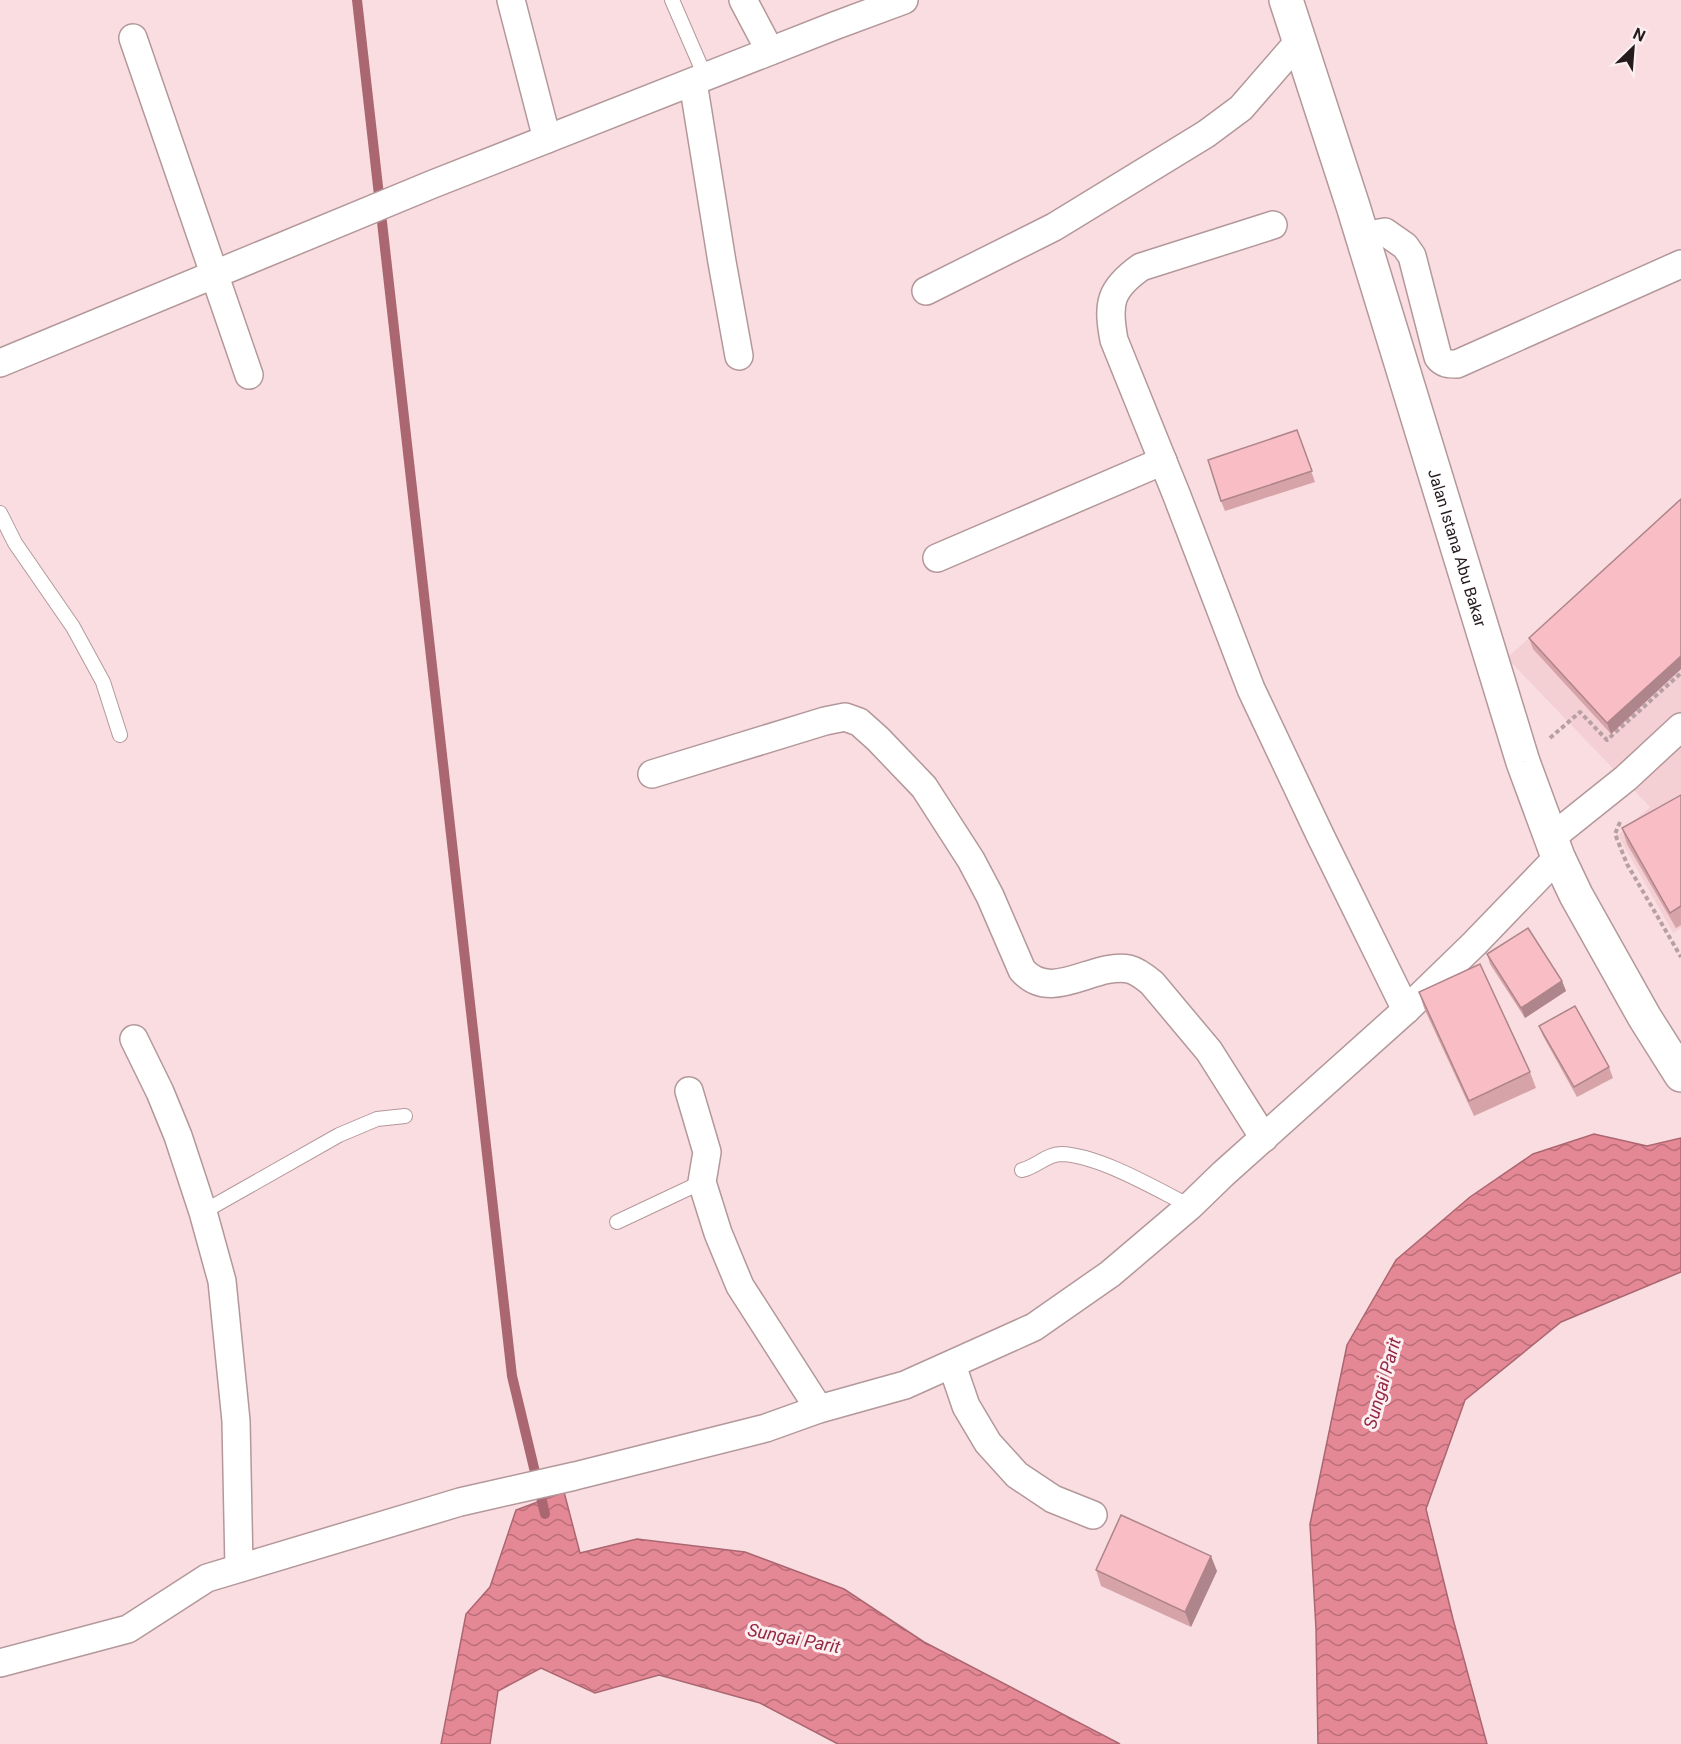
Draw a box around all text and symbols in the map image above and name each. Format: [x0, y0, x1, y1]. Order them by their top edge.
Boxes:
north arrow [1603, 18, 1663, 78]
text: N [1630, 24, 1648, 46]
street label: Jalan Istana Abu Bakar [1424, 466, 1491, 630]
water label: Sungai Parit [1359, 1335, 1405, 1431]
water label: Sungai Parit [746, 1619, 842, 1657]

